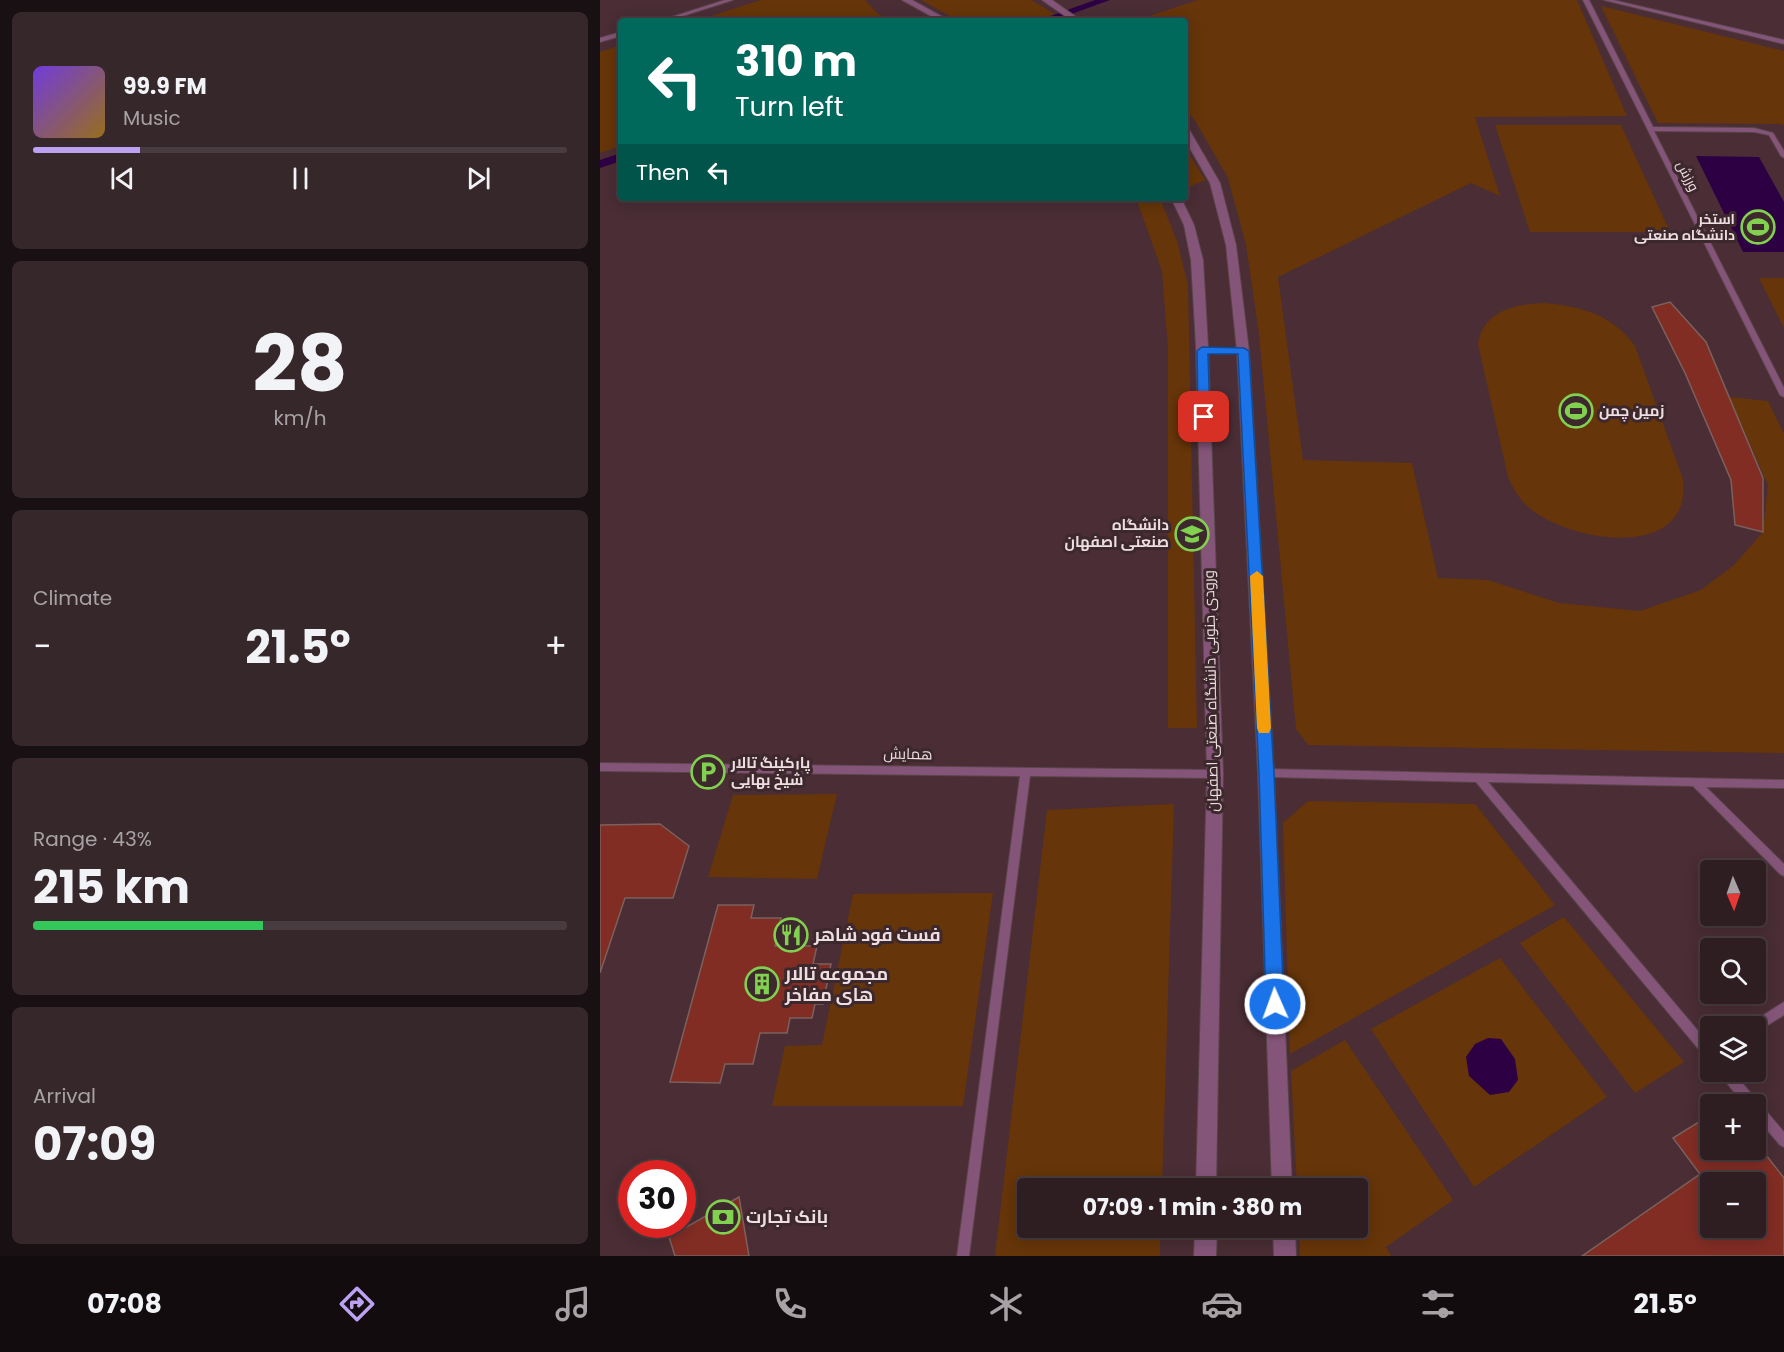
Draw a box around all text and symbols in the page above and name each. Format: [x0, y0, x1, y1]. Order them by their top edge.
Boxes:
text: 310 m [735, 32, 857, 91]
icon: left [636, 42, 714, 120]
text: 99.9 FM [123, 71, 207, 102]
text: Turn left [735, 88, 844, 125]
text: Music [123, 104, 181, 132]
icon: left [702, 156, 735, 189]
text: Then [636, 157, 690, 188]
street label: ورزش [1672, 157, 1704, 195]
icon: previous [106, 162, 139, 195]
icon: pause [284, 162, 317, 195]
icon: next [462, 162, 495, 195]
place label: استخر دانشگاه صنعتی [1634, 209, 1735, 245]
sports icon: استخر دانشگاه صنعتی [1740, 209, 1776, 245]
text: 28 [252, 309, 348, 418]
pin [1178, 391, 1229, 442]
sports icon: زمین چمن [1558, 393, 1594, 429]
icon: arrive [1187, 400, 1220, 433]
place label: زمین چمن [1599, 400, 1664, 422]
text: km/h [273, 404, 327, 432]
place label: دانشگاه صنعتی اصفهان [1064, 514, 1169, 552]
school or university icon: دانشگاه صنعتی اصفهان [1174, 516, 1210, 552]
street label: ورودی جنوبی دانشگاه صنعتی اصفهان [1198, 570, 1223, 812]
text: Climate [33, 584, 112, 612]
text: 21.5° [245, 616, 351, 679]
text: − [33, 623, 51, 670]
text: + [544, 623, 567, 670]
street label: همایش [883, 743, 933, 764]
place label: پارکینگ تالار شیخ بهایی [730, 752, 811, 790]
parking icon: پارکینگ تالار شیخ بهایی [690, 754, 726, 790]
text: Range · 43% [33, 825, 152, 853]
text: 215 km [33, 856, 190, 919]
north arrow [1700, 860, 1766, 926]
map controls [1700, 860, 1766, 1238]
restaurant icon: فست فود شاهر [773, 917, 809, 953]
place label: فست فود شاهر [813, 922, 941, 947]
button: search [1700, 938, 1766, 1004]
place label: مجموعه تالار های مفاخر [784, 961, 888, 1007]
building icon: مجموعه تالار های مفاخر [744, 966, 780, 1002]
position arrow [1243, 972, 1307, 1036]
button: layers [1700, 1016, 1766, 1082]
text: Arrival [33, 1082, 96, 1110]
button: + [1700, 1094, 1766, 1160]
text: 07:09 [33, 1113, 156, 1176]
speed limit sign: 30 [618, 1160, 696, 1238]
button: − [1700, 1172, 1766, 1238]
text: 07:09 · 1 min · 380 m [1083, 1192, 1302, 1223]
bank icon: بانک تجارت [705, 1199, 741, 1235]
place label: بانک تجارت [746, 1204, 828, 1229]
icon: directions [336, 1283, 378, 1325]
icon: music [552, 1283, 594, 1325]
icon: phone [769, 1283, 811, 1325]
icon: climate [985, 1283, 1027, 1325]
icon: car [1201, 1283, 1243, 1325]
icon: filters [1417, 1283, 1459, 1325]
text: 07:08 [87, 1285, 162, 1322]
text: 21.5° [1634, 1285, 1697, 1322]

